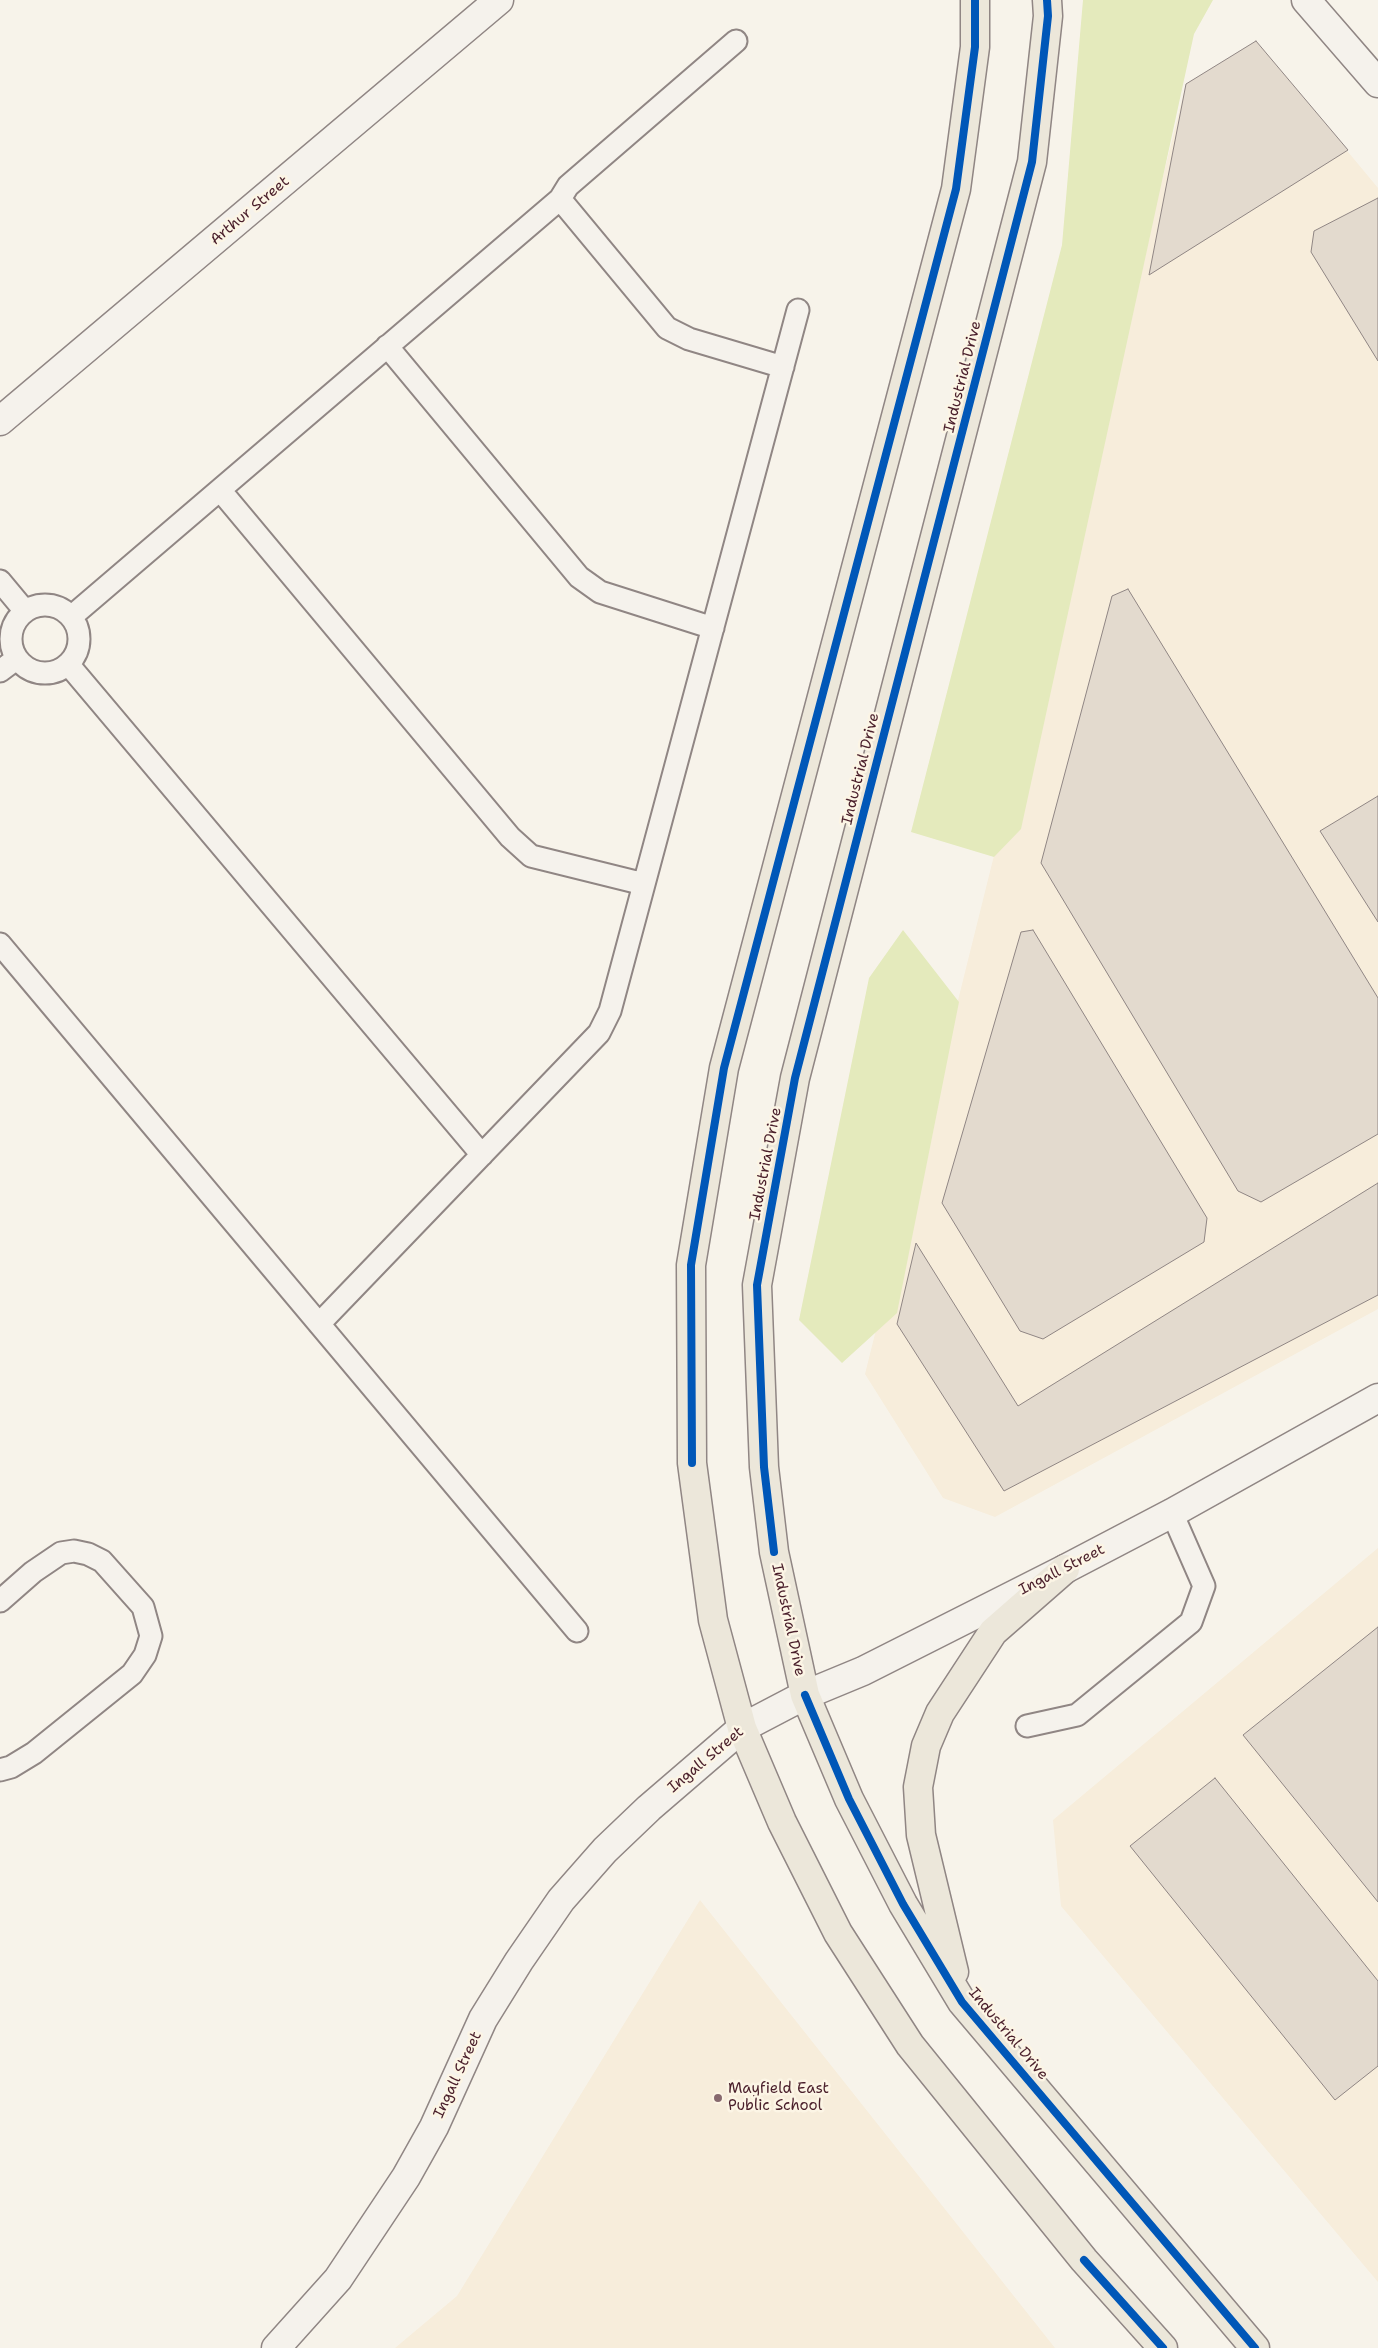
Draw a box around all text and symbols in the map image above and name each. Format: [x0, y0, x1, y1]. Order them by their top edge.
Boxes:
street label: Arthur Street [207, 173, 293, 249]
street label: Industrial Drive [940, 319, 986, 435]
street label: Industrial Drive [838, 711, 884, 827]
street label: Industrial Drive [746, 1106, 786, 1222]
street label: Ingall Street [1016, 1541, 1108, 1599]
street label: Industrial Drive [767, 1562, 809, 1678]
street label: Ingall Street [664, 1723, 748, 1797]
street label: Industrial Drive [964, 1984, 1052, 2084]
street label: Ingall Street [430, 2029, 486, 2121]
place label: Mayfield East Public School [728, 2080, 829, 2115]
marker: Mayfield East Public School [712, 2092, 724, 2104]

